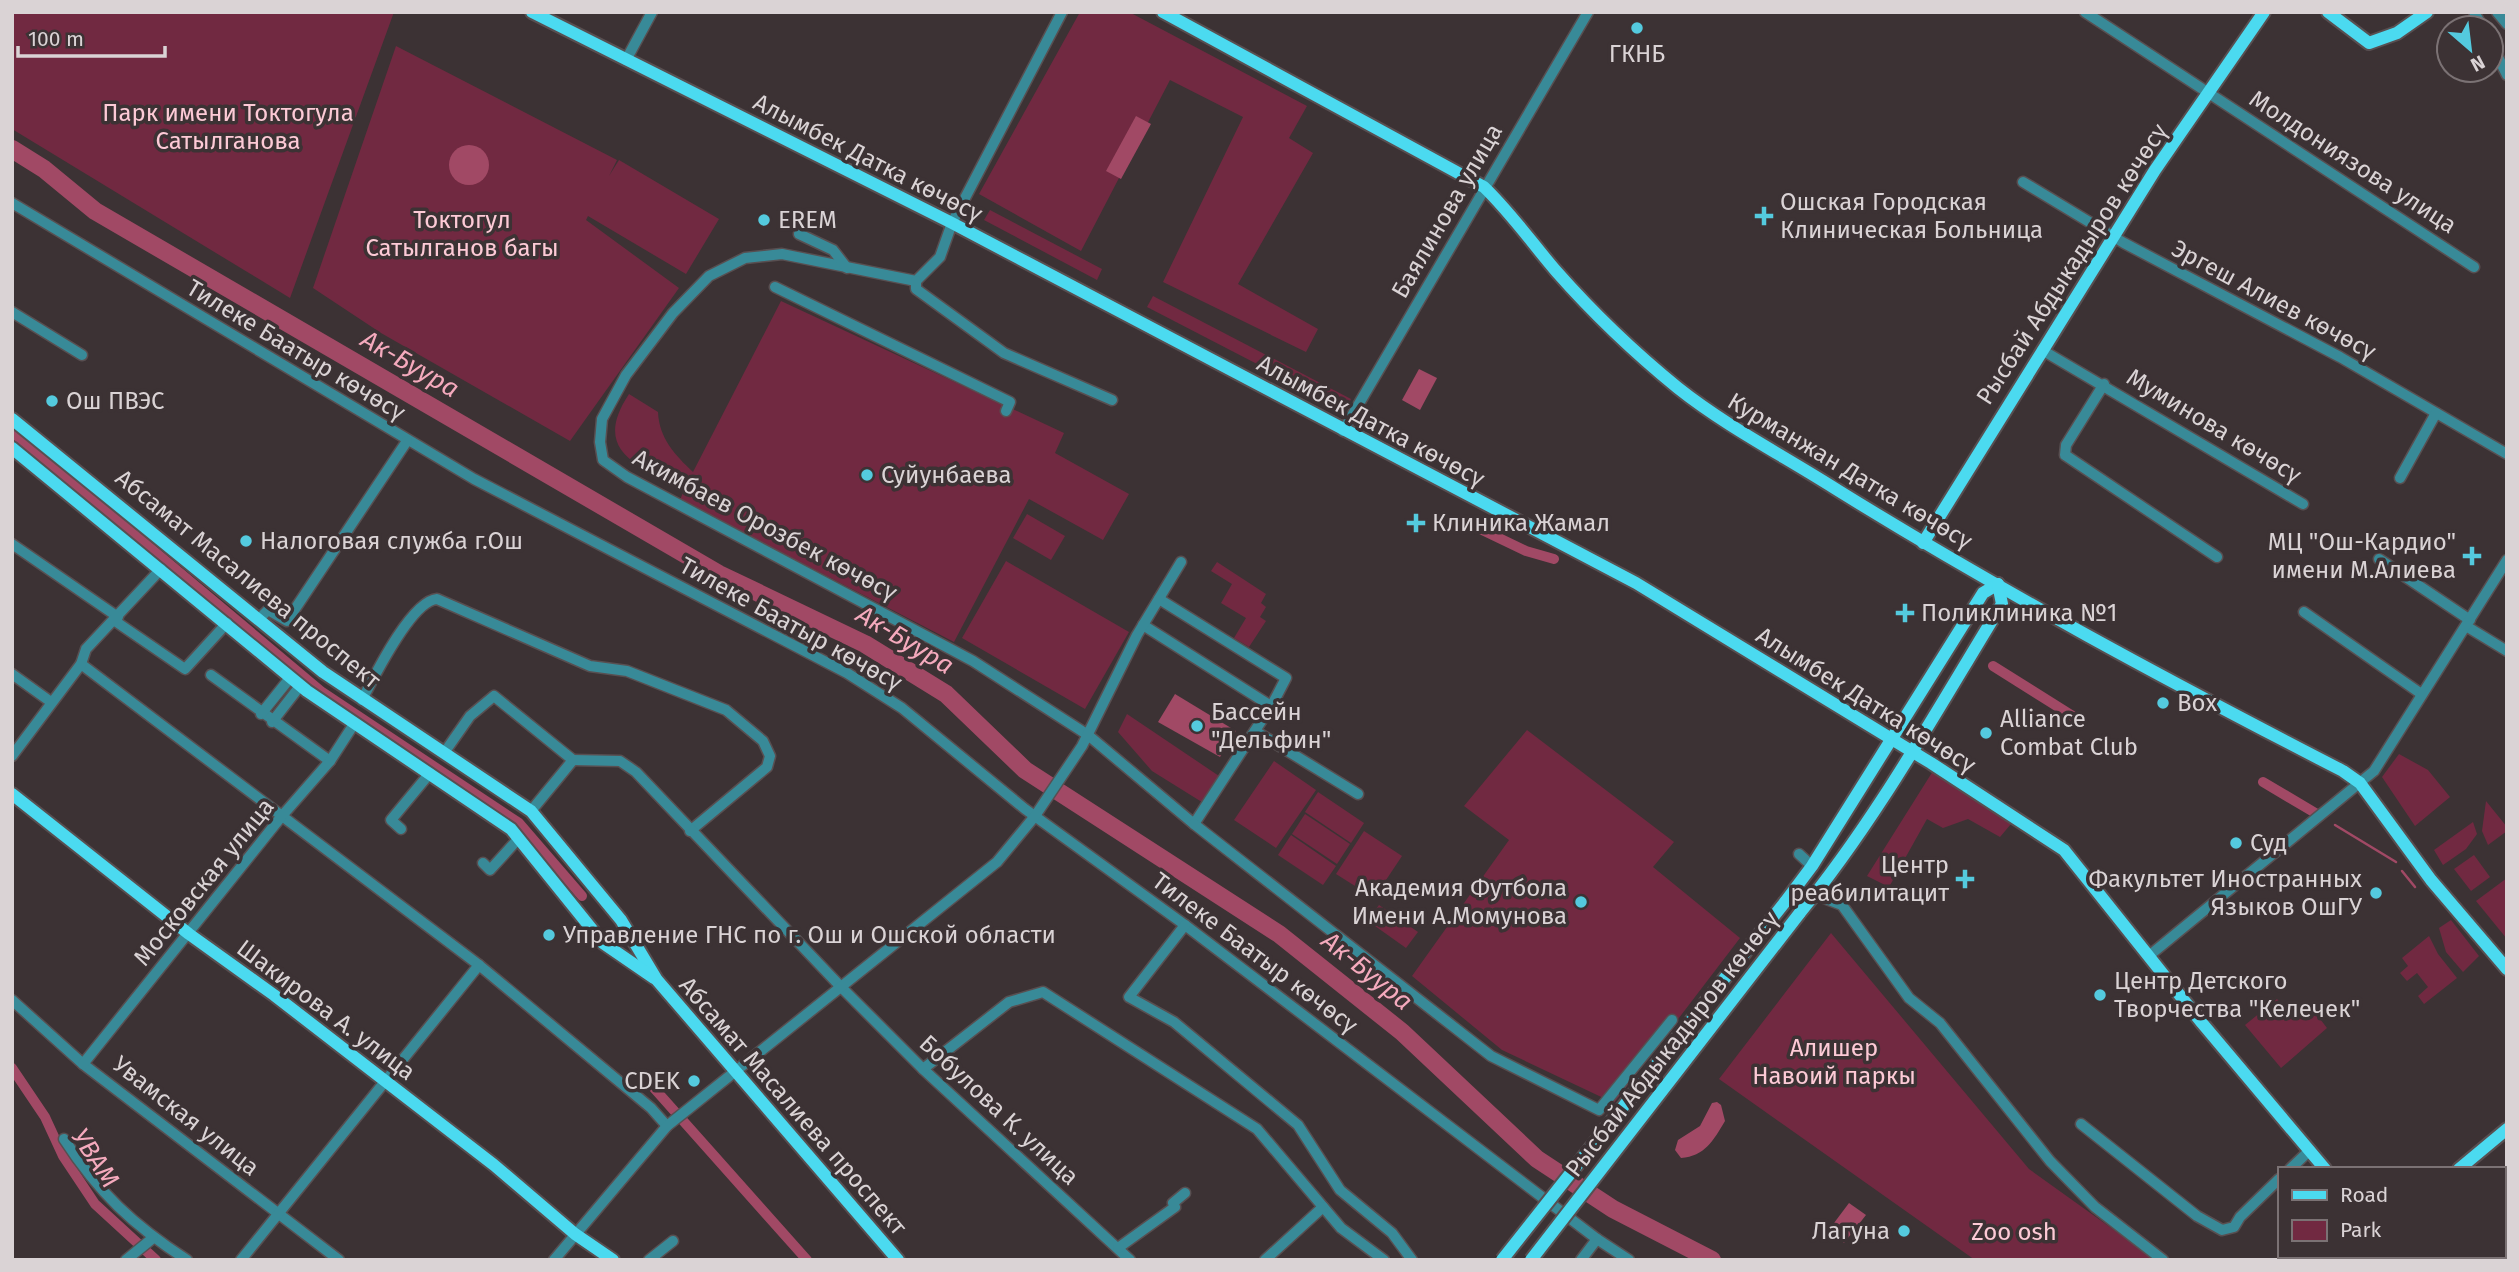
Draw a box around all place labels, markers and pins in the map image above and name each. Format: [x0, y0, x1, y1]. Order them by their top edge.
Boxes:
marker: ГКНБ [1629, 20, 1645, 36]
place label: ГКНБ [1609, 40, 1665, 68]
place label: Ошская Городская Клиническая Больница [1780, 188, 2043, 244]
place label: EREM [778, 206, 837, 234]
marker: Ошская Городская Клиническая Больница [1754, 206, 1774, 226]
marker: EREM [756, 212, 772, 228]
place label: Ош ПВЭС [66, 387, 164, 415]
marker: Ош ПВЭС [44, 393, 60, 409]
place label: Суйунбаева [881, 461, 1012, 489]
marker: Суйунбаева [859, 467, 875, 483]
place label: Клиника Жамал [1432, 509, 1610, 537]
marker: Клиника Жамал [1406, 513, 1426, 533]
place label: Налоговая служба г.Ош [260, 527, 523, 555]
place label: МЦ "Ош-Кардио" имени М.Алиева [2268, 528, 2456, 584]
marker: Налоговая служба г.Ош [238, 533, 254, 549]
marker: МЦ "Ош-Кардио" имени М.Алиева [2462, 546, 2482, 566]
place label: Поликлиника №1 [1921, 599, 2117, 627]
marker: Поликлиника №1 [1895, 603, 1915, 623]
place label: Box [2177, 689, 2217, 717]
marker: Box [2155, 695, 2171, 711]
place label: Бассейн "Дельфин" [1211, 698, 1331, 754]
place label: Alliance Combat Club [2000, 705, 2138, 761]
marker: Бассейн "Дельфин" [1189, 718, 1205, 734]
marker: Alliance Combat Club [1978, 725, 1994, 741]
place label: Суд [2250, 829, 2287, 857]
marker: Суд [2228, 835, 2244, 851]
place label: Центр реабилитацит [1790, 851, 1949, 907]
place label: Факультет Иностранных Языков ОшГУ [2088, 865, 2363, 921]
marker: Центр реабилитацит [1955, 869, 1975, 889]
place label: Академия Футбола Имени А.Момунова [1352, 874, 1567, 930]
marker: Факультет Иностранных Языков ОшГУ [2368, 885, 2384, 901]
marker: Академия Футбола Имени А.Момунова [1573, 894, 1589, 910]
place label: Управление ГНС по г. Ош и Ошской области [563, 921, 1056, 949]
marker: Управление ГНС по г. Ош и Ошской области [541, 927, 557, 943]
place label: Центр Детского Творчества "Келечек" [2114, 967, 2360, 1023]
marker: Центр Детского Творчества "Келечек" [2092, 987, 2108, 1003]
place label: CDEK [624, 1067, 681, 1095]
marker: CDEK [686, 1073, 702, 1089]
place label: Лагуна [1812, 1217, 1890, 1245]
marker: Лагуна [1896, 1223, 1912, 1239]

